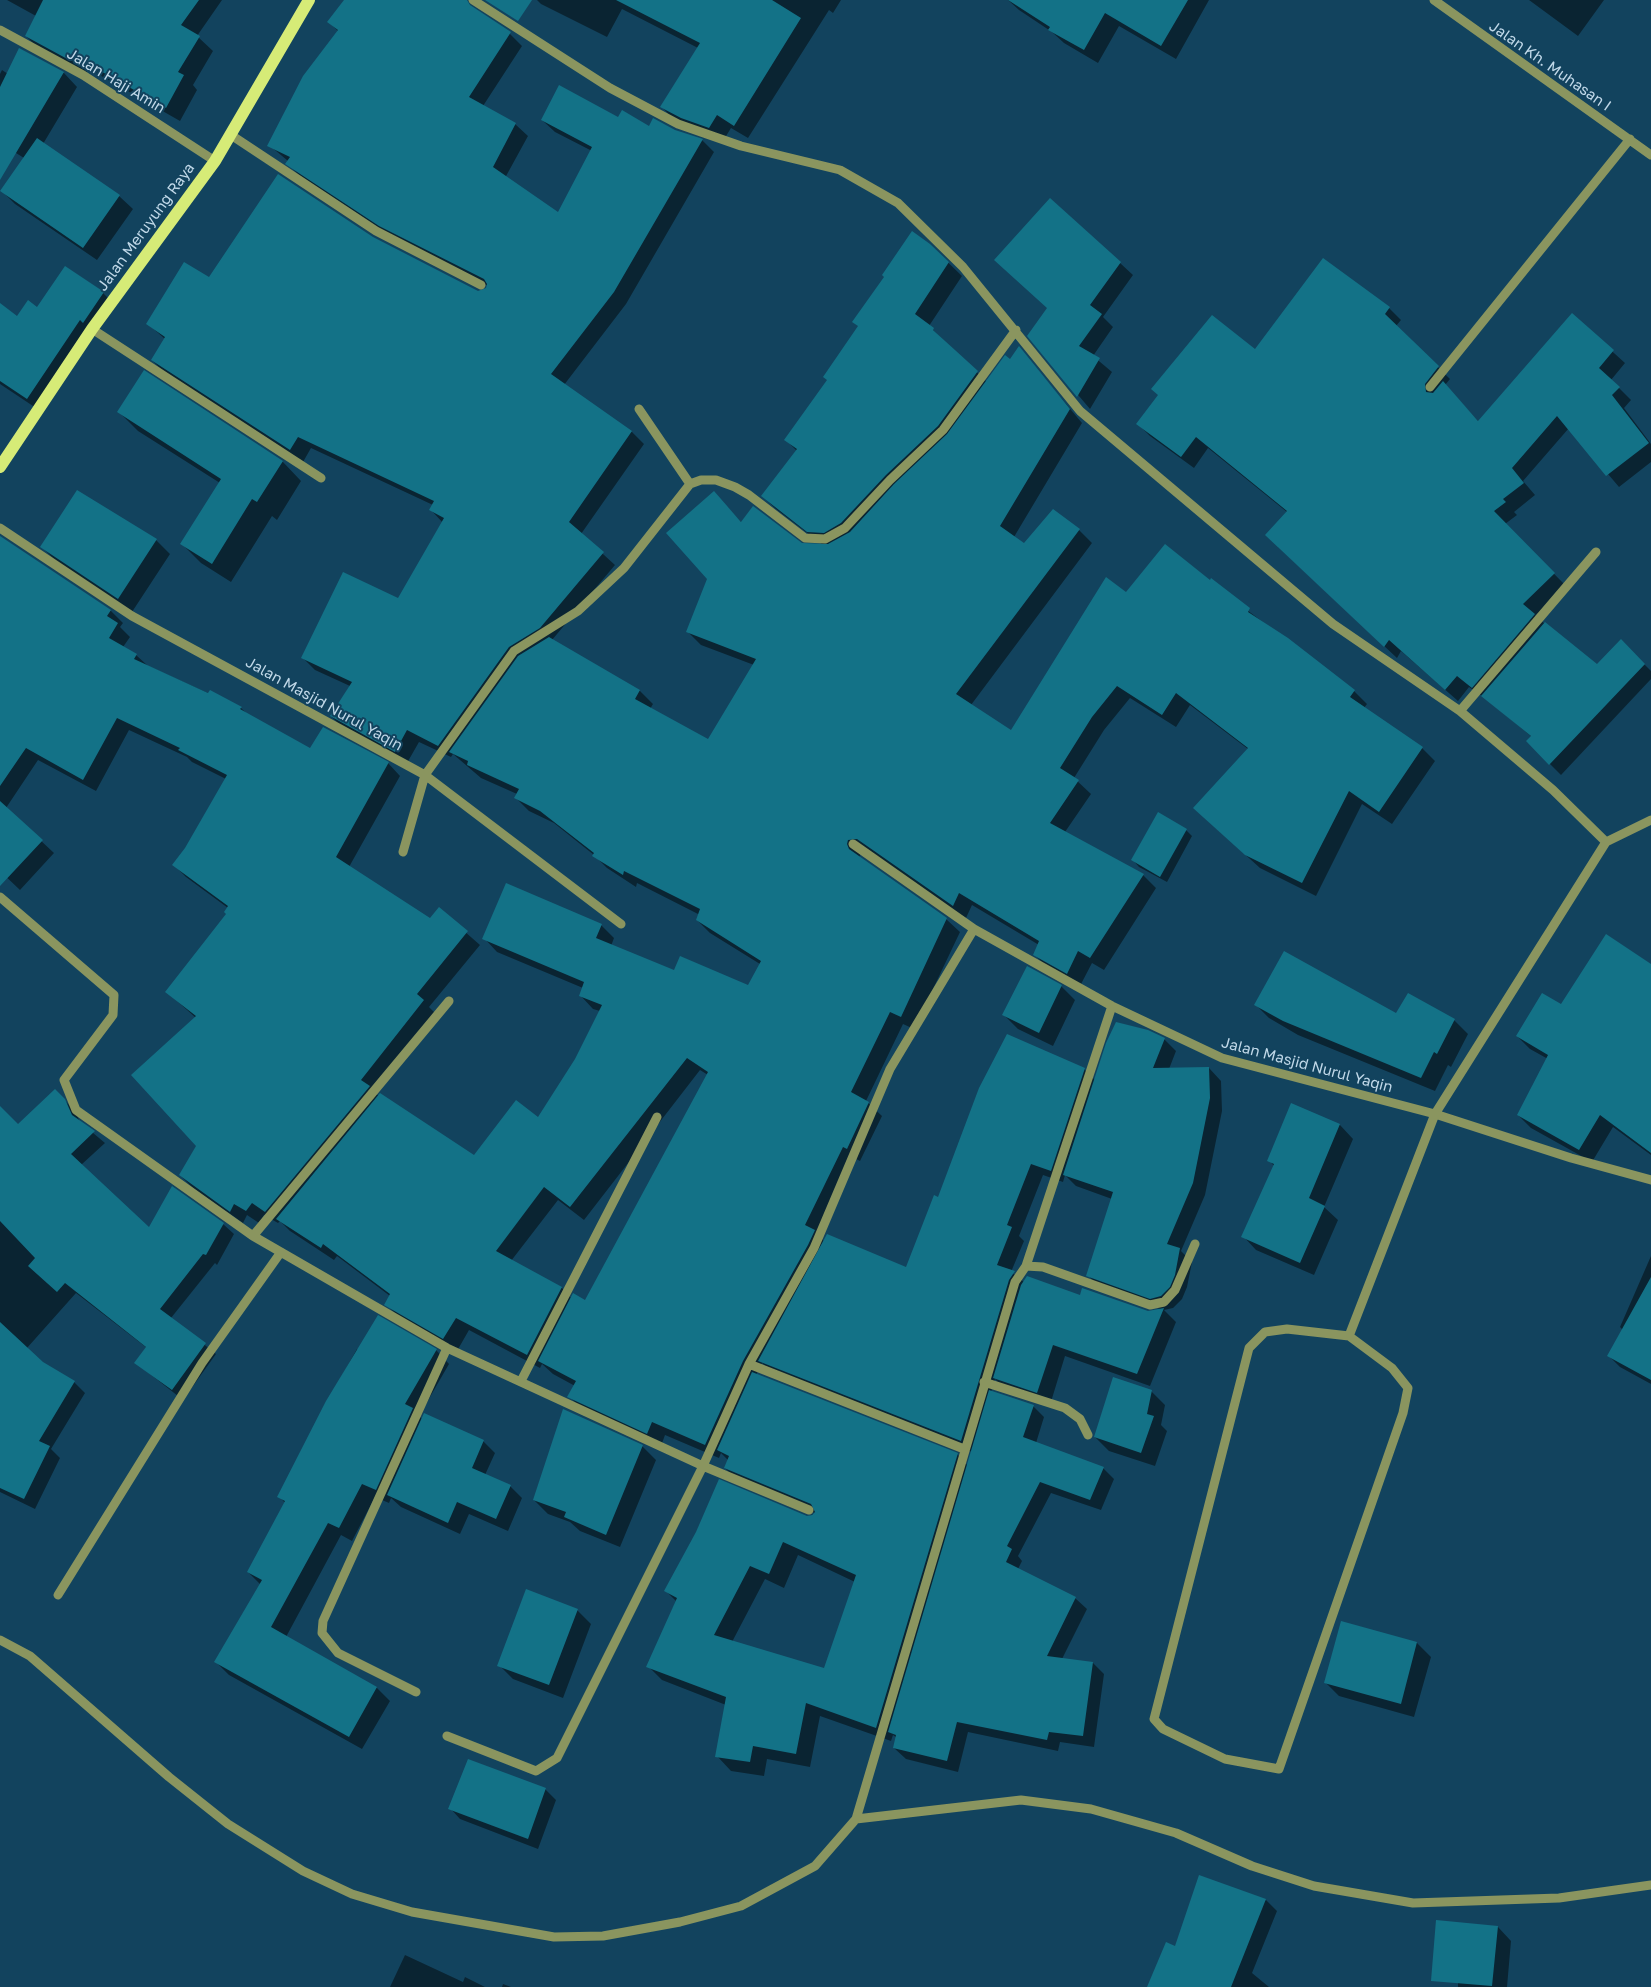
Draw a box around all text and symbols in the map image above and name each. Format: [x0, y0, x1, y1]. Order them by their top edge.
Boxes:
street label: Jalan Kh. Muhasan I [1486, 17, 1614, 115]
street label: Jalan Haji Amin [64, 45, 168, 117]
street label: Jalan Meruyung Raya [93, 159, 199, 295]
street label: Jalan Masjid Nurul Yaqin [242, 653, 406, 755]
street label: Jalan Masjid Nurul Yaqin [1219, 1033, 1395, 1097]

